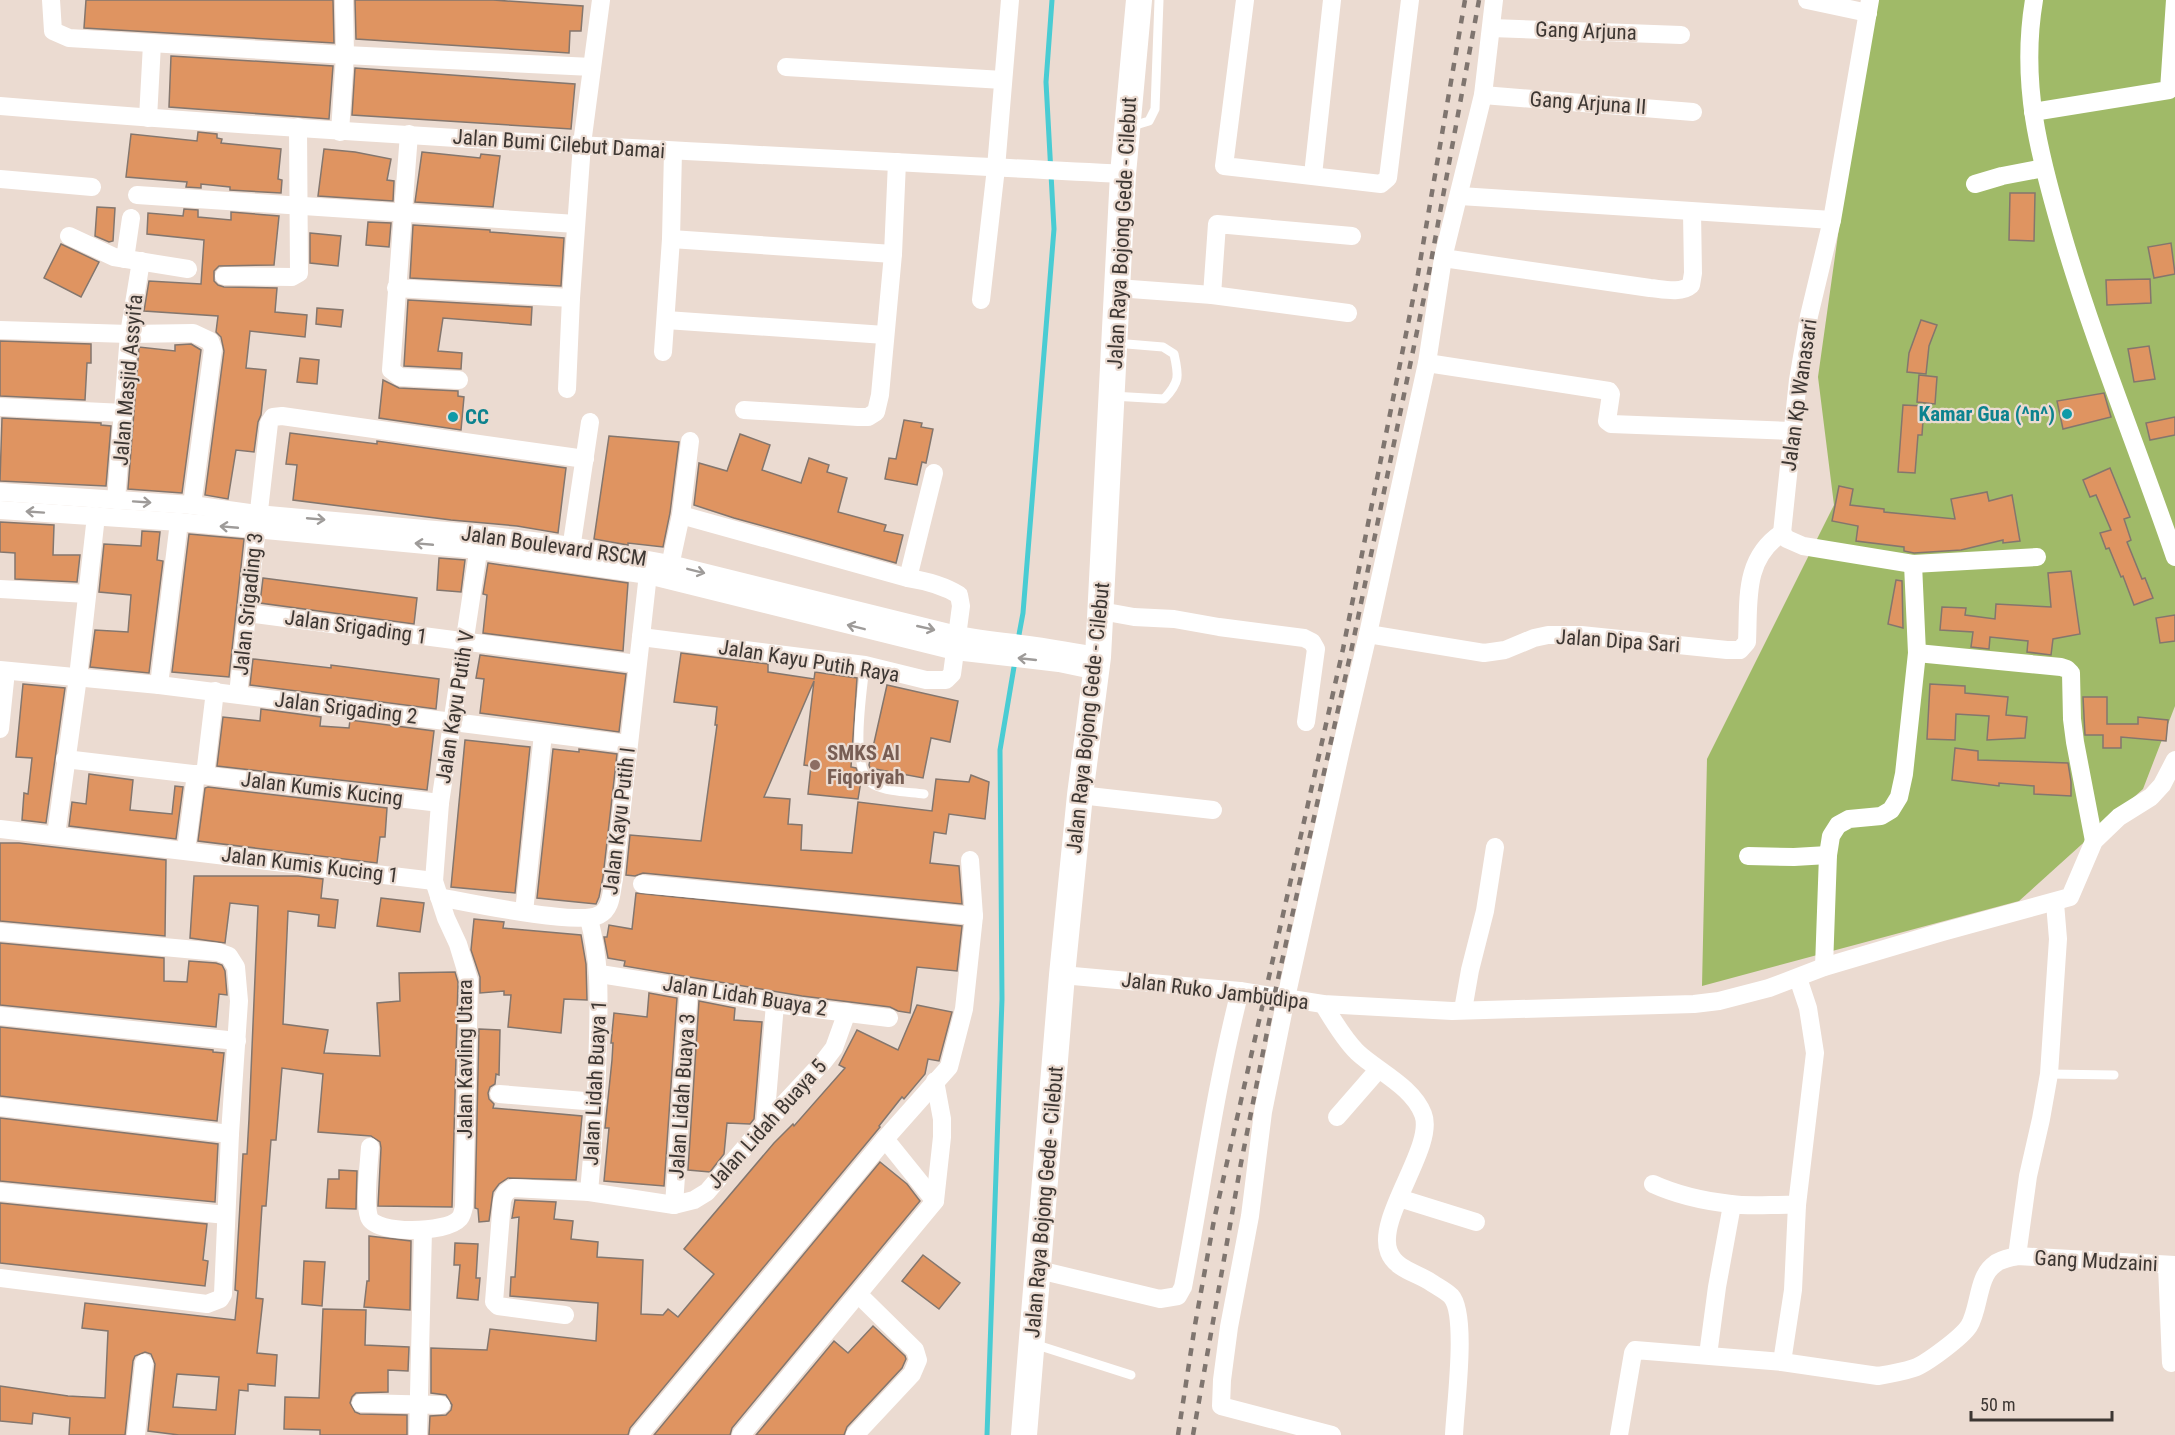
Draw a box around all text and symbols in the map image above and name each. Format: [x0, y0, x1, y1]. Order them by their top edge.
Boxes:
street label: Gang Arjuna [1535, 17, 1637, 45]
street label: Gang Arjuna II [1529, 87, 1647, 119]
street label: Jalan Raya Bojong Gede - Cilebut [1103, 96, 1141, 370]
street label: Jalan Bumi Cilebut Damai [452, 125, 666, 163]
street label: Jalan Masjid Assyifa [109, 293, 147, 467]
street label: Jalan Kp Wanasari [1776, 317, 1822, 473]
place label: Kamar Gua (^n^) [1919, 402, 2055, 426]
place label: CC [465, 405, 489, 429]
marker: Kamar Gua (^n^) [2060, 407, 2074, 421]
marker: CC [446, 410, 460, 424]
one-way arrow [132, 496, 152, 507]
one-way arrow [26, 507, 46, 518]
one-way arrow [305, 514, 325, 525]
one-way arrow [220, 521, 240, 532]
street label: Jalan Boulevard RSCM [460, 521, 648, 571]
street label: Jalan Srigading 3 [229, 531, 267, 677]
one-way arrow [414, 538, 434, 549]
one-way arrow [686, 565, 705, 577]
street label: Jalan Raya Bojong Gede - Cilebut [1062, 581, 1114, 855]
street label: Jalan Srigading 1 [283, 605, 429, 649]
one-way arrow [846, 620, 865, 632]
one-way arrow [916, 623, 935, 635]
street label: Jalan Dipa Sari [1555, 625, 1681, 657]
street label: Jalan Kayu Putih V [431, 628, 479, 785]
street label: Jalan Kayu Putih Raya [717, 635, 901, 687]
one-way arrow [1017, 653, 1037, 664]
street label: Jalan Srigading 2 [273, 687, 419, 729]
place label: SMKS Al Fiqoriyah [827, 741, 905, 789]
street label: Jalan Kayu Putih I [598, 746, 640, 896]
marker: SMKS Al Fiqoriyah [808, 758, 822, 772]
street label: Jalan Kumis Kucing [240, 767, 404, 811]
street label: Jalan Kumis Kucing 1 [220, 842, 400, 888]
street label: Jalan Ruko Jambudipa [1120, 968, 1310, 1014]
street label: Jalan Lidah Buaya 2 [661, 971, 829, 1021]
street label: Jalan Kavling Utara [453, 979, 477, 1139]
street label: Jalan Lidah Buaya 1 [579, 1000, 611, 1166]
street label: Jalan Lidah Buaya 3 [664, 1013, 700, 1179]
street label: Jalan Lidah Buaya 5 [703, 1054, 831, 1194]
street label: Jalan Raya Bojong Gede - Cilebut [1020, 1065, 1068, 1339]
street label: Gang Mudzaini [2034, 1246, 2158, 1276]
scale bar [1971, 1384, 2112, 1422]
text: 50 m [1980, 1394, 2015, 1415]

